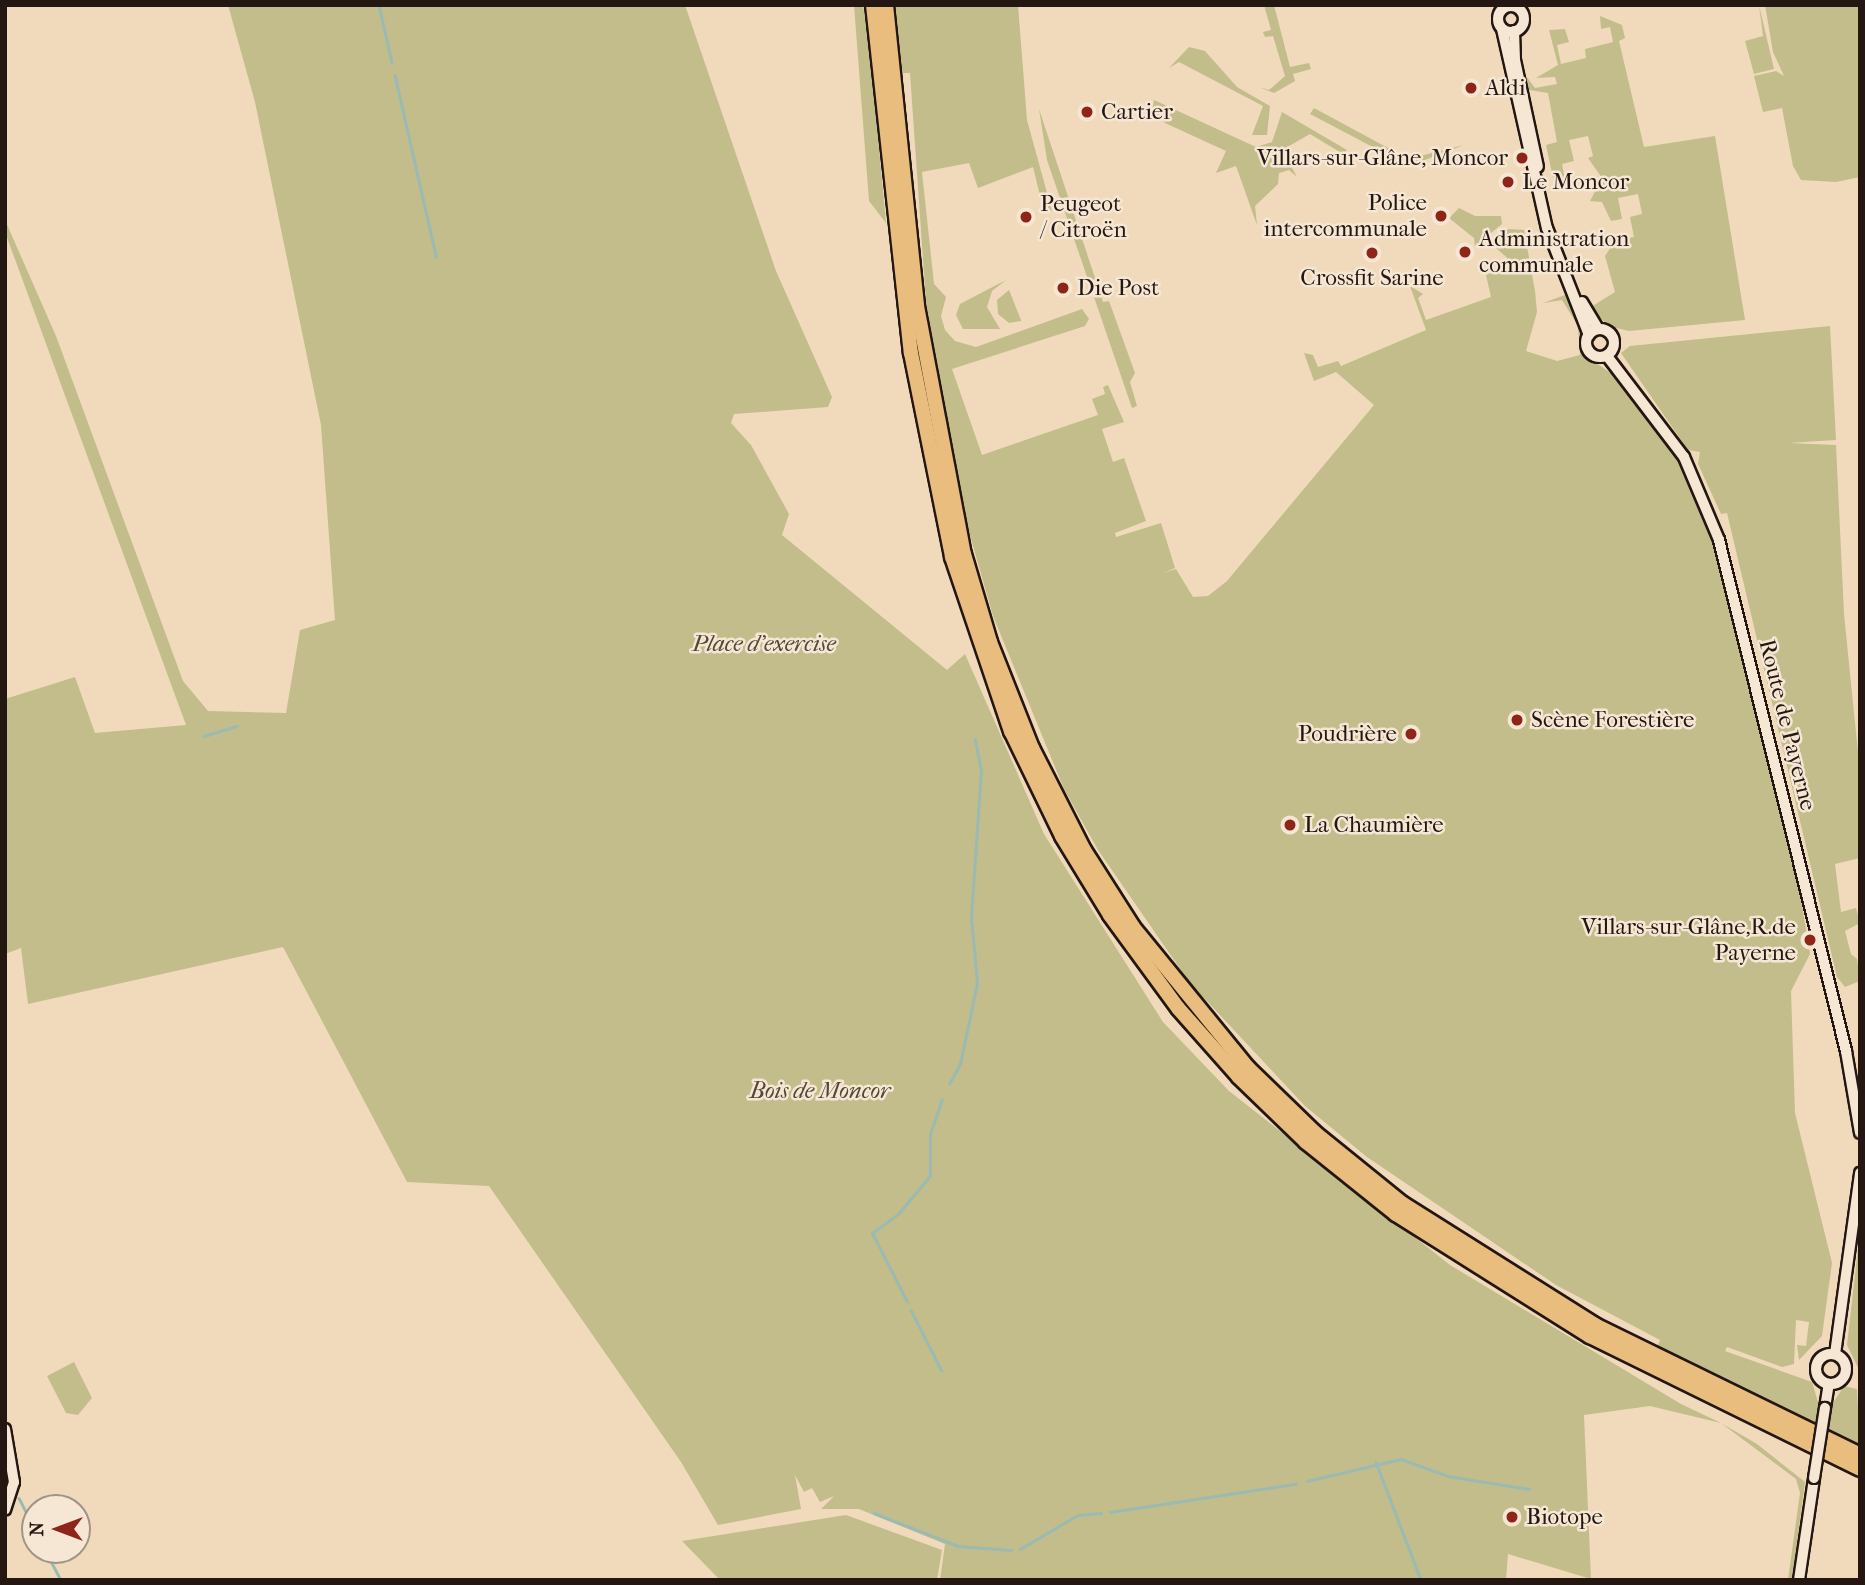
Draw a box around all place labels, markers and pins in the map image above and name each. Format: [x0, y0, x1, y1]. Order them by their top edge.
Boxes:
place label: Aldi [1485, 74, 1525, 102]
marker: Aldi [1463, 80, 1479, 96]
place label: Cartier [1101, 98, 1173, 126]
marker: Cartier [1079, 104, 1095, 120]
place label: Villars-sur-Glâne, Moncor [1257, 144, 1508, 172]
marker: Villars-sur-Glâne, Moncor [1514, 150, 1530, 166]
place label: Le Moncor [1522, 168, 1629, 196]
marker: Le Moncor [1500, 174, 1516, 190]
place label: Police intercommunale [1263, 189, 1427, 243]
place label: Peugeot / Citroën [1040, 190, 1127, 244]
marker: Police intercommunale [1433, 208, 1449, 224]
marker: Peugeot / Citroën [1018, 209, 1034, 225]
place label: Administration communale [1479, 225, 1629, 279]
marker: Administration communale [1457, 244, 1473, 260]
marker: Crossfit Sarine [1364, 245, 1380, 261]
place label: Crossfit Sarine [1300, 264, 1444, 292]
place label: Die Post [1077, 274, 1159, 302]
marker: Die Post [1055, 280, 1071, 296]
place label: Scène Forestière [1531, 706, 1694, 734]
marker: Scène Forestière [1509, 712, 1525, 728]
place label: Poudrière [1298, 720, 1397, 748]
marker: Poudrière [1403, 726, 1419, 742]
place label: La Chaumière [1304, 811, 1444, 839]
marker: La Chaumière [1282, 817, 1298, 833]
place label: Villars-sur-Glâne,R.de Payerne [1581, 913, 1796, 967]
marker: Villars-sur-Glâne,R.de Payerne [1802, 932, 1818, 948]
place label: Biotope [1526, 1503, 1603, 1531]
marker: Biotope [1504, 1509, 1520, 1525]

